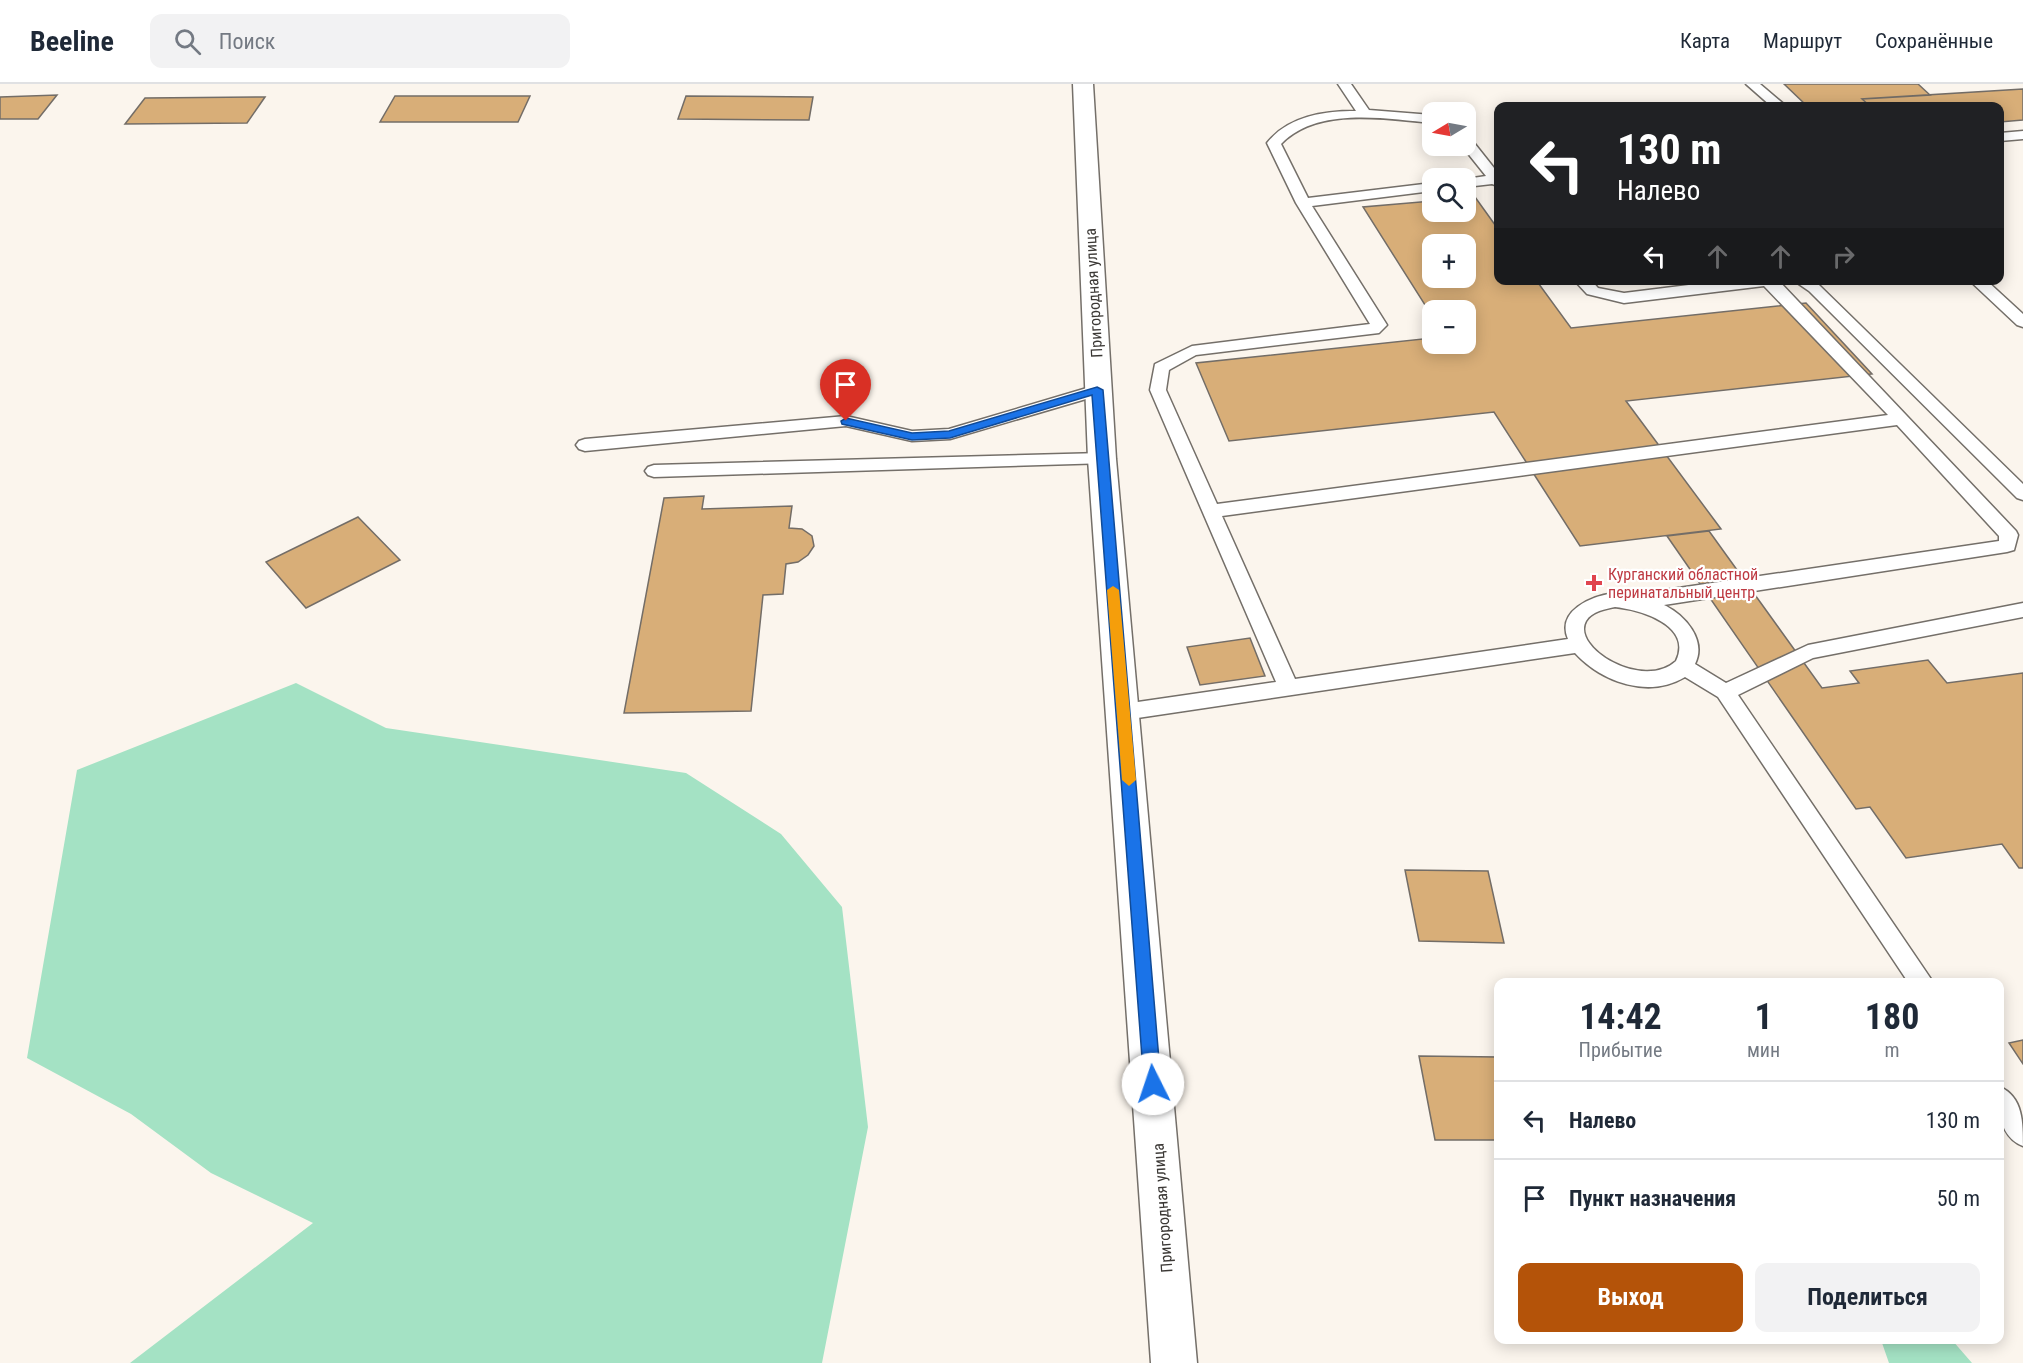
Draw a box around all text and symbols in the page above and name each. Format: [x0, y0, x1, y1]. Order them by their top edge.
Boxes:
search box [150, 14, 570, 68]
text: Beeline [30, 25, 114, 58]
icon: search [171, 25, 204, 58]
text: Поиск [219, 29, 275, 54]
text: Карта [1680, 29, 1730, 53]
text: Маршрут [1763, 29, 1842, 53]
text: Сохранённые [1875, 29, 1993, 53]
north arrow [1422, 102, 1476, 156]
map controls [1422, 102, 1476, 354]
text: 130 m [1617, 125, 1722, 174]
icon: left [1518, 126, 1596, 204]
button: search [1422, 168, 1476, 222]
text: Налево [1617, 175, 1700, 207]
street label: Пригородная улица [1081, 228, 1106, 358]
button: + [1422, 234, 1476, 288]
icon: left [1638, 240, 1671, 273]
icon: ahead [1701, 240, 1734, 273]
icon: ahead [1764, 240, 1797, 273]
icon: right [1827, 240, 1860, 273]
button: − [1422, 300, 1476, 354]
pin [820, 359, 871, 421]
icon: arrive [829, 368, 862, 401]
place label: Курганский областной перинатальный центр [1608, 565, 1758, 602]
marker: Курганский областной перинатальный центр [1585, 574, 1603, 592]
text: 14:42 [1579, 996, 1662, 1038]
text: 1 [1754, 996, 1773, 1038]
text: 180 [1865, 996, 1919, 1038]
text: Прибытие [1579, 1038, 1662, 1062]
text: мин [1747, 1038, 1780, 1062]
text: m [1885, 1038, 1900, 1062]
position arrow [1121, 1052, 1185, 1116]
icon: left [1518, 1104, 1551, 1137]
text: Налево [1569, 1108, 1636, 1133]
text: 130 m [1926, 1108, 1980, 1133]
street label: Пригородная улица [1149, 1143, 1176, 1273]
icon: arrive [1518, 1182, 1551, 1215]
text: Пункт назначения [1569, 1186, 1736, 1211]
text: 50 m [1937, 1186, 1980, 1211]
button: Выход [1518, 1263, 1743, 1332]
button: Поделиться [1755, 1263, 1980, 1332]

